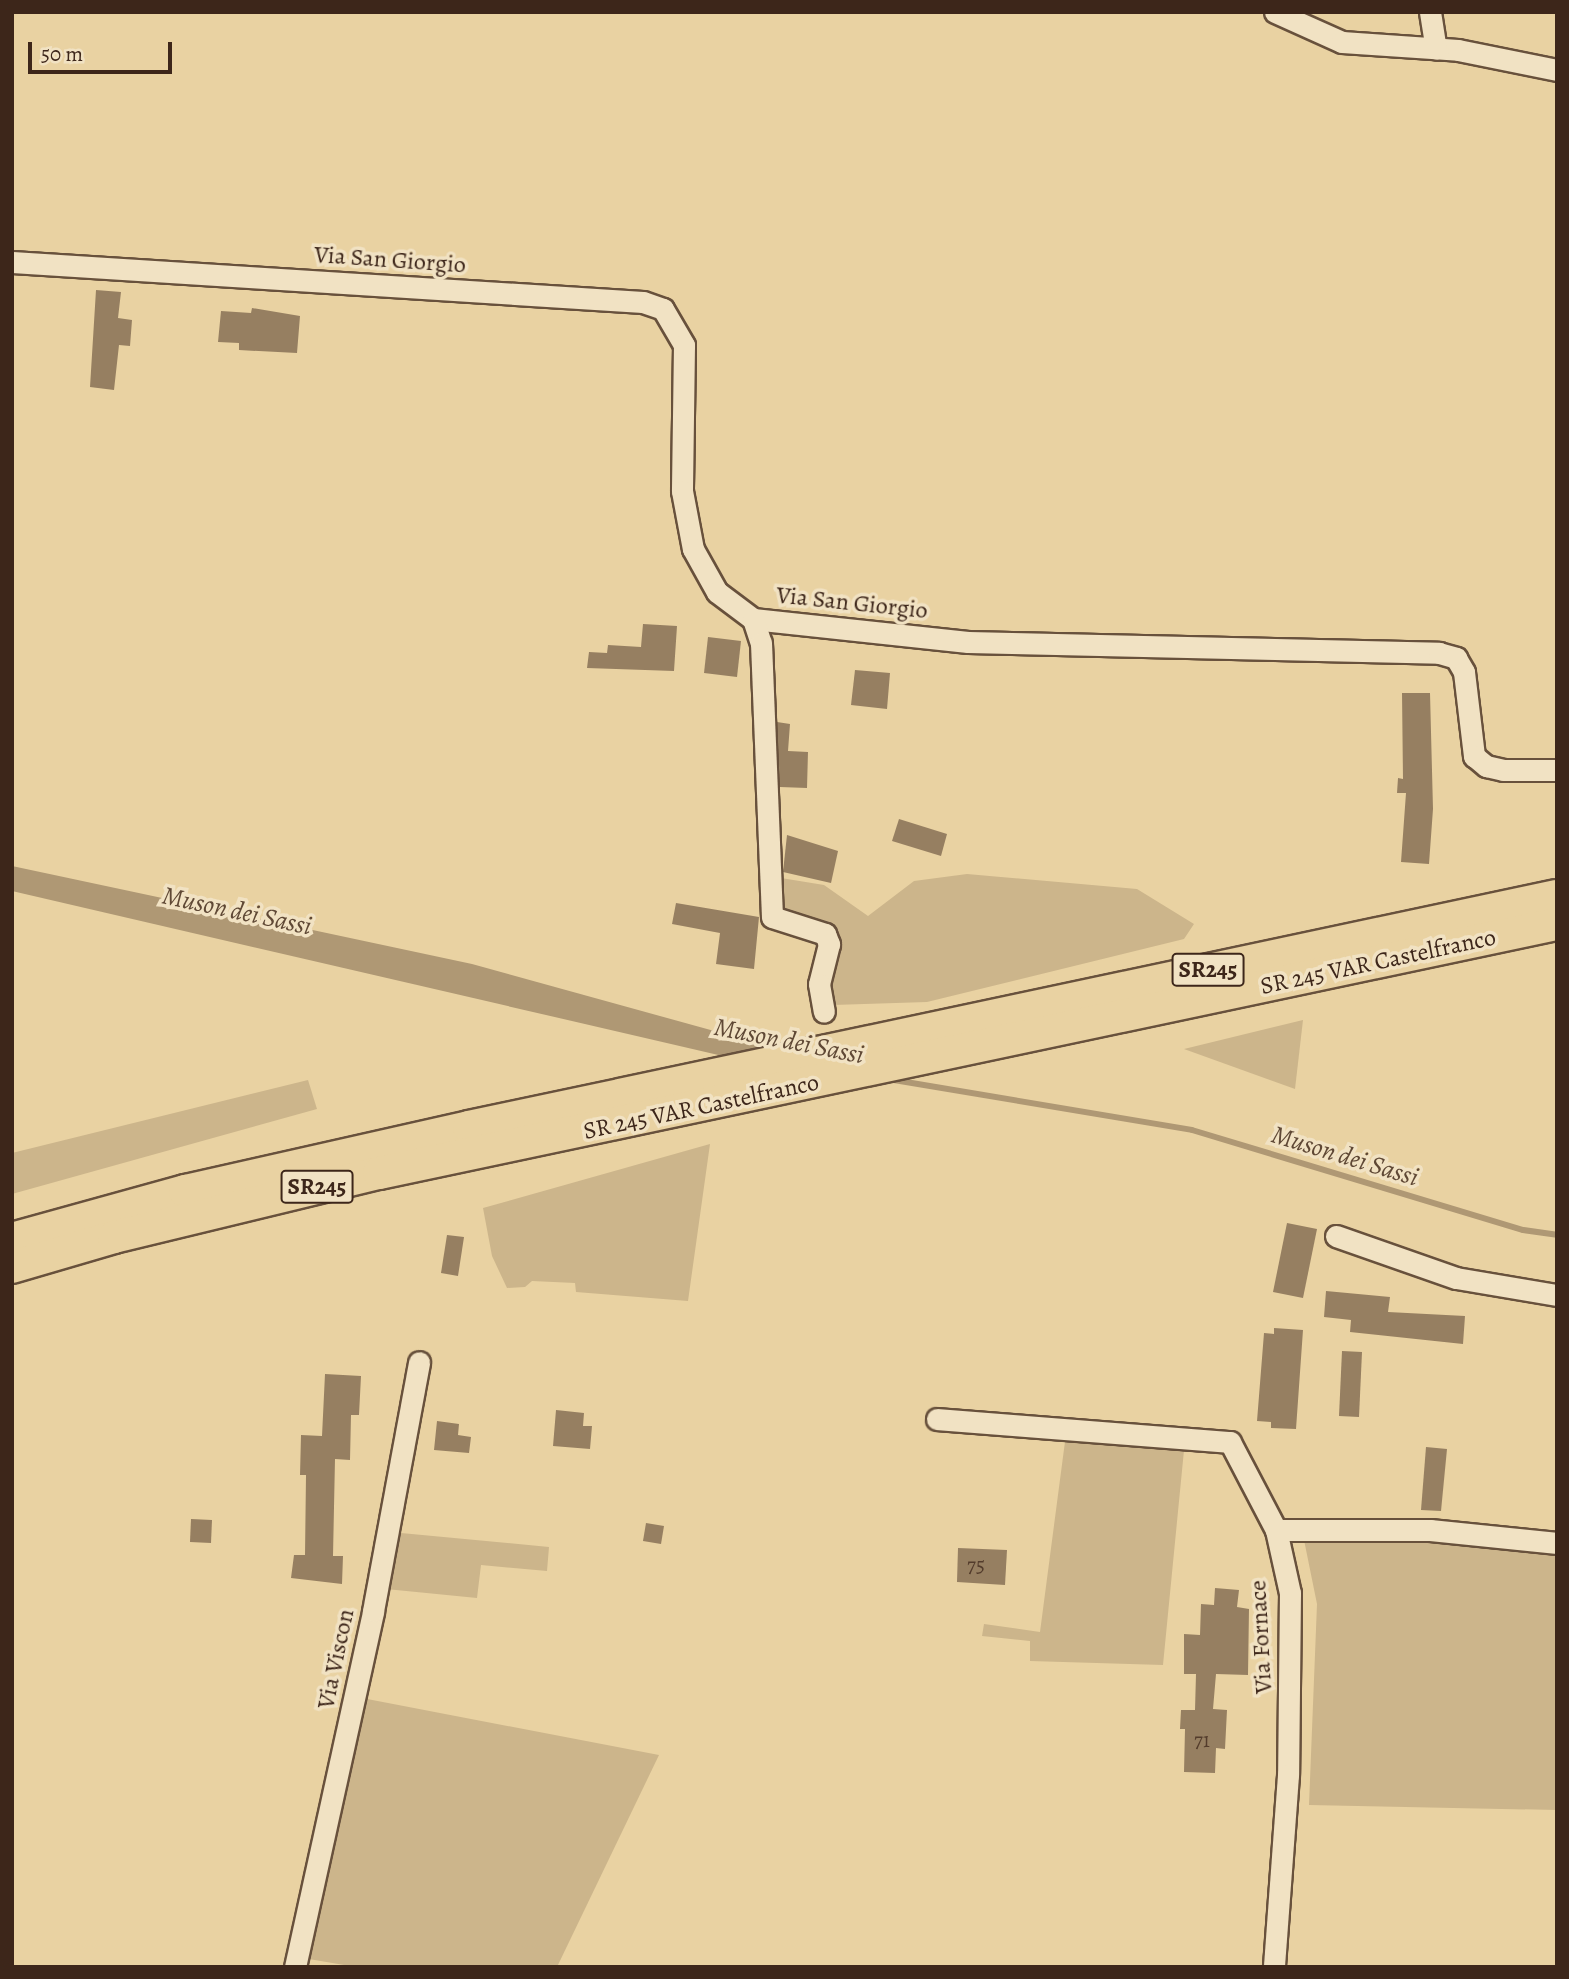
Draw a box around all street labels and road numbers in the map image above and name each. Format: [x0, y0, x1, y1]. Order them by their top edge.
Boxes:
street label: Via San Giorgio [313, 240, 467, 280]
street label: Via San Giorgio [775, 581, 929, 625]
street label: SR 245 VAR Castelfranco [1258, 923, 1498, 1001]
road number: SR245 [1171, 951, 1245, 990]
street label: SR 245 VAR Castelfranco [581, 1068, 821, 1146]
road number: SR245 [280, 1168, 354, 1206]
street label: Via Fornace [1244, 1580, 1278, 1694]
street label: Via Viscon [311, 1606, 361, 1712]

